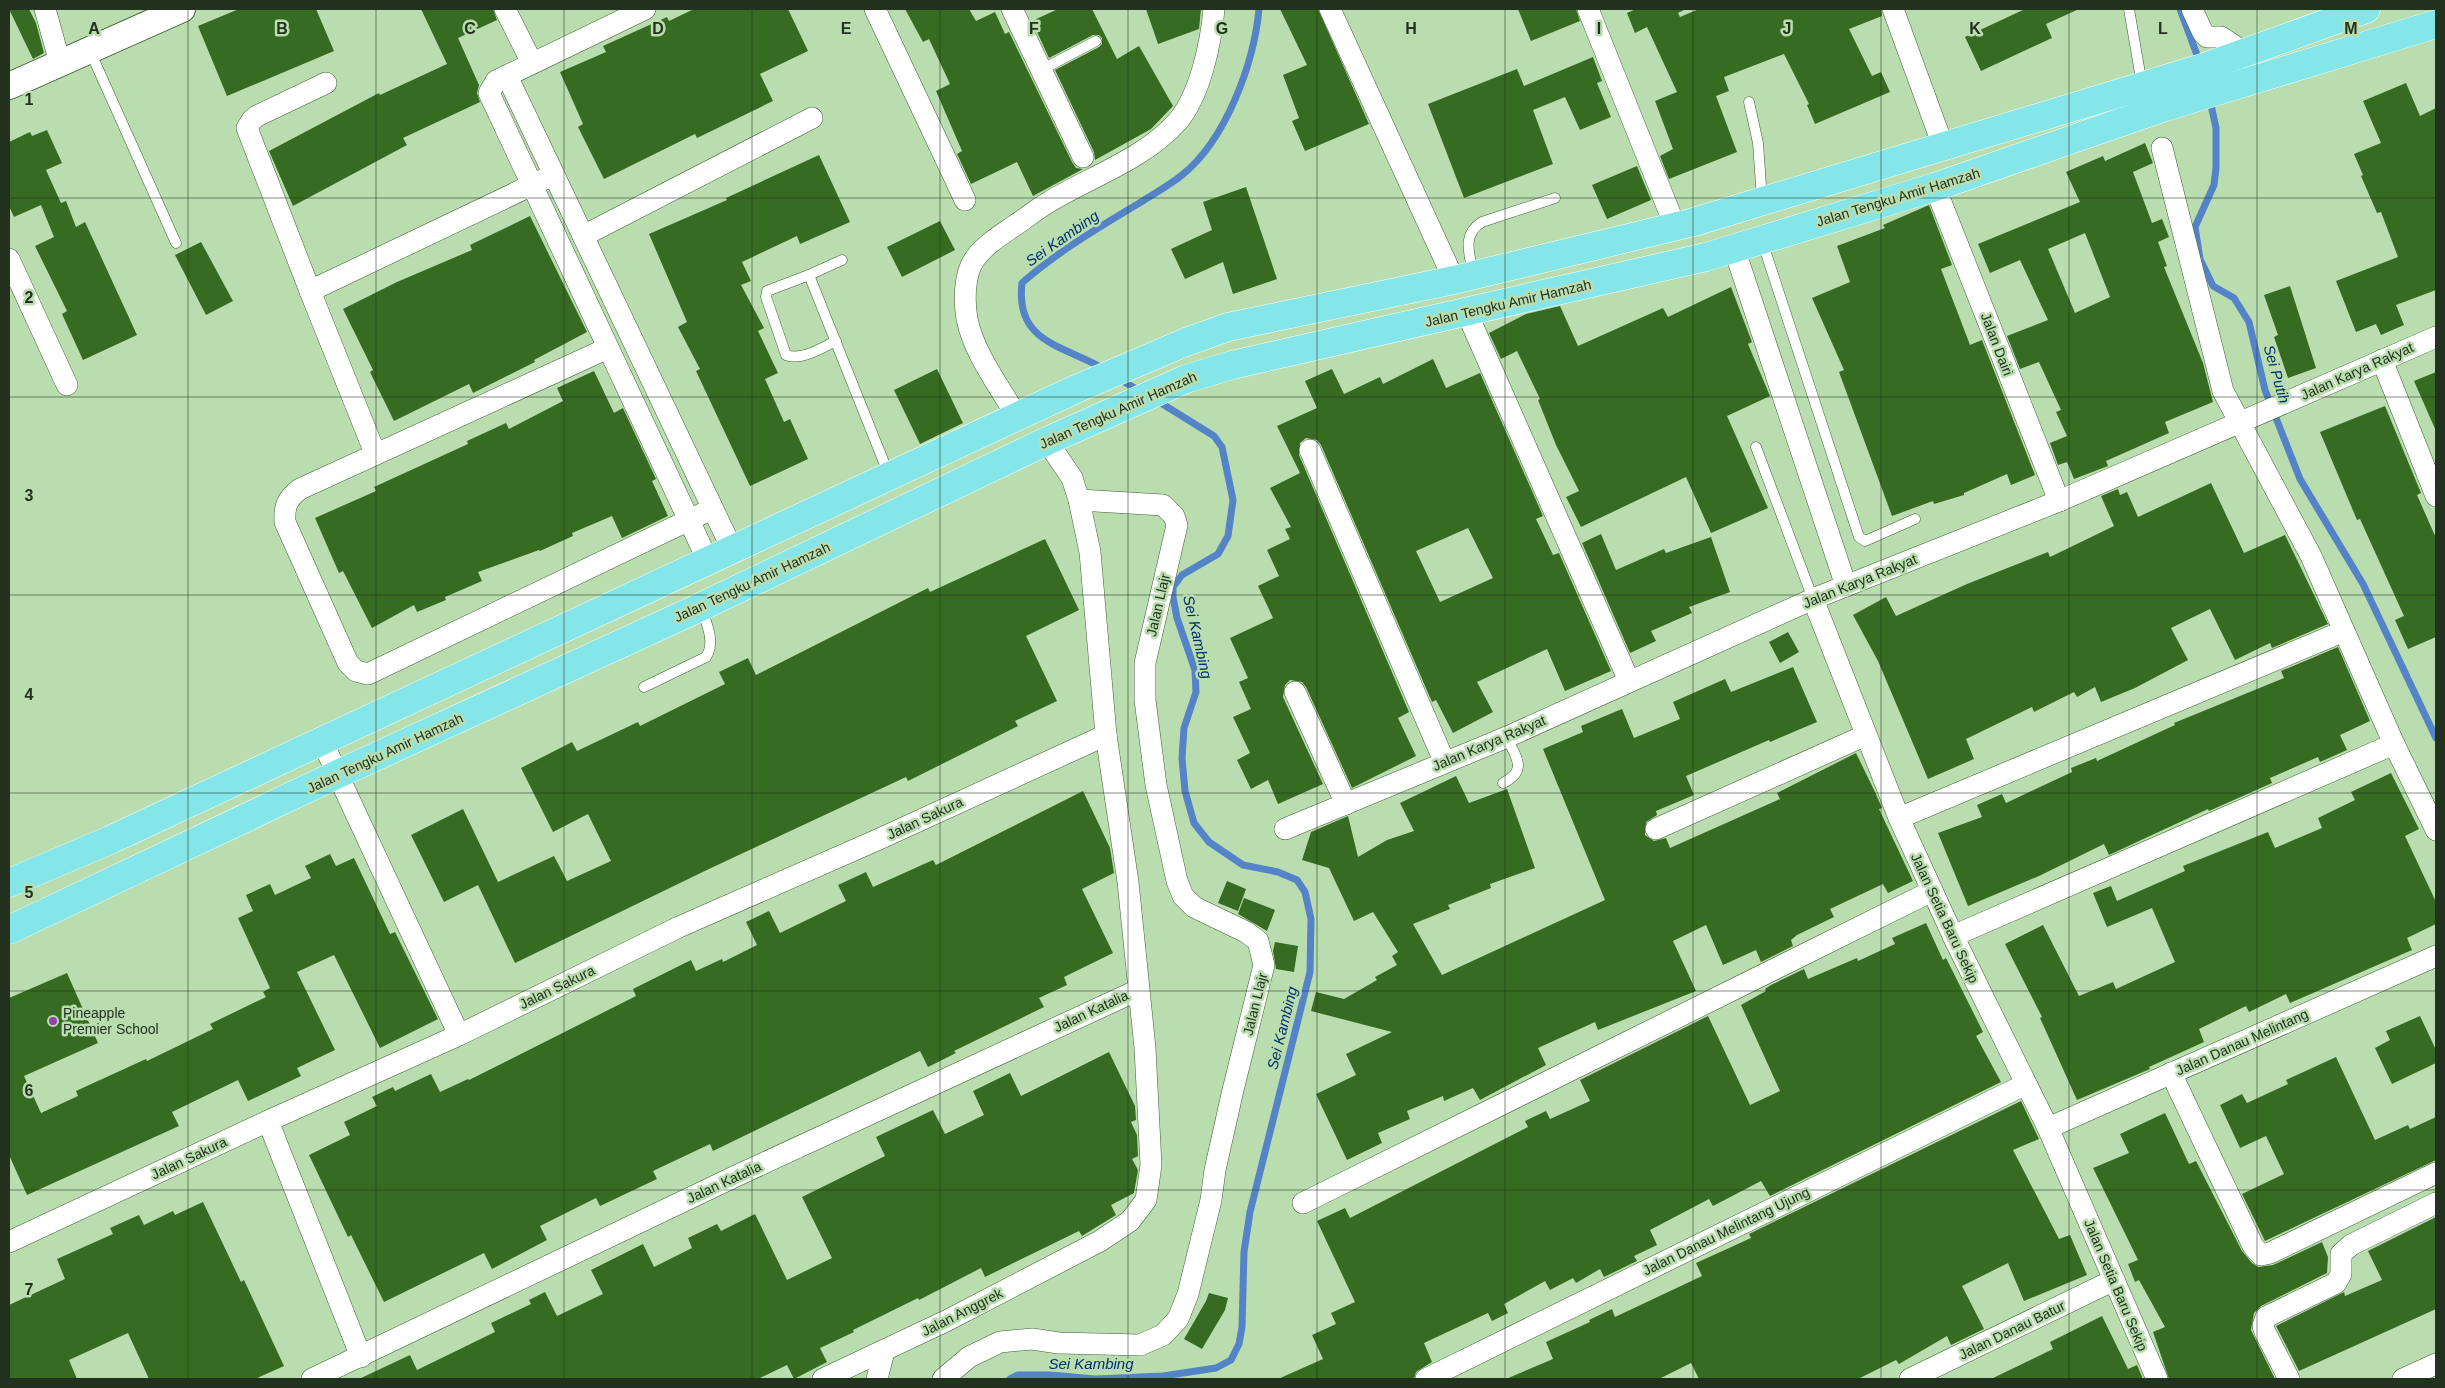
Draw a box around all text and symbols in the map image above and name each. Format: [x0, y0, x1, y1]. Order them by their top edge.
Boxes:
text: A [88, 20, 100, 37]
text: B [276, 20, 288, 37]
text: C [464, 20, 476, 37]
text: D [652, 20, 664, 37]
text: E [841, 20, 852, 37]
text: F [1029, 20, 1039, 37]
text: G [1216, 20, 1228, 37]
text: H [1405, 20, 1417, 37]
text: I [1597, 20, 1601, 37]
text: J [1783, 20, 1791, 37]
text: K [1969, 20, 1981, 37]
text: L [2158, 20, 2168, 37]
text: M [2344, 20, 2358, 37]
text: 1 [25, 91, 34, 108]
street label: Jalan Tengku Amir Hamzah [1814, 164, 1982, 230]
water label: Sei Kambing [1022, 206, 1102, 269]
street label: Jalan Tengku Amir Hamzah [1423, 276, 1593, 330]
text: 2 [25, 289, 34, 306]
street label: Jalan Dairi [1978, 310, 2016, 378]
street label: Jalan Karya Rakyat [2298, 339, 2416, 403]
water label: Sei Putih [2261, 343, 2293, 405]
street label: Jalan Tengku Amir Hamzah [1037, 368, 1199, 452]
text: 3 [25, 487, 34, 504]
street label: Jalan Tengku Amir Hamzah [672, 539, 832, 625]
street label: Jalan Karya Rakyat [1801, 551, 1919, 611]
street label: Jalan Llajr [1143, 572, 1173, 638]
water label: Sei Kambing [1180, 594, 1216, 681]
text: 4 [25, 686, 34, 703]
street label: Jalan Tengku Amir Hamzah [305, 710, 465, 796]
street label: Jalan Karya Rakyat [1430, 712, 1548, 774]
street label: Jalan Sakura [885, 793, 966, 843]
street label: Jalan Setia Baru Sekip [1908, 850, 1982, 986]
text: 5 [25, 884, 34, 901]
street label: Jalan Sakura [517, 962, 597, 1012]
street label: Jalan Llajr [1240, 971, 1271, 1037]
water label: Sei Kambing [1263, 984, 1301, 1071]
street label: Jalan Katalia [1051, 987, 1131, 1035]
place label: Pineapple Premier School [63, 1005, 159, 1037]
street label: Jalan Danau Melintang [2173, 1006, 2311, 1078]
marker: Pineapple Premier School [47, 1015, 59, 1027]
text: 6 [25, 1082, 34, 1099]
street label: Jalan Sakura [149, 1133, 230, 1183]
street label: Jalan Katalia [684, 1158, 764, 1206]
street label: Jalan Danau Melintang Ujung [1640, 1184, 1812, 1278]
street label: Jalan Setia Baru Sekip [2081, 1217, 2151, 1354]
text: 7 [25, 1281, 34, 1298]
street label: Jalan Anggrek [919, 1284, 1006, 1339]
street label: Jalan Danau Batur [1956, 1297, 2068, 1363]
water label: Sei Kambing [1048, 1355, 1134, 1372]

